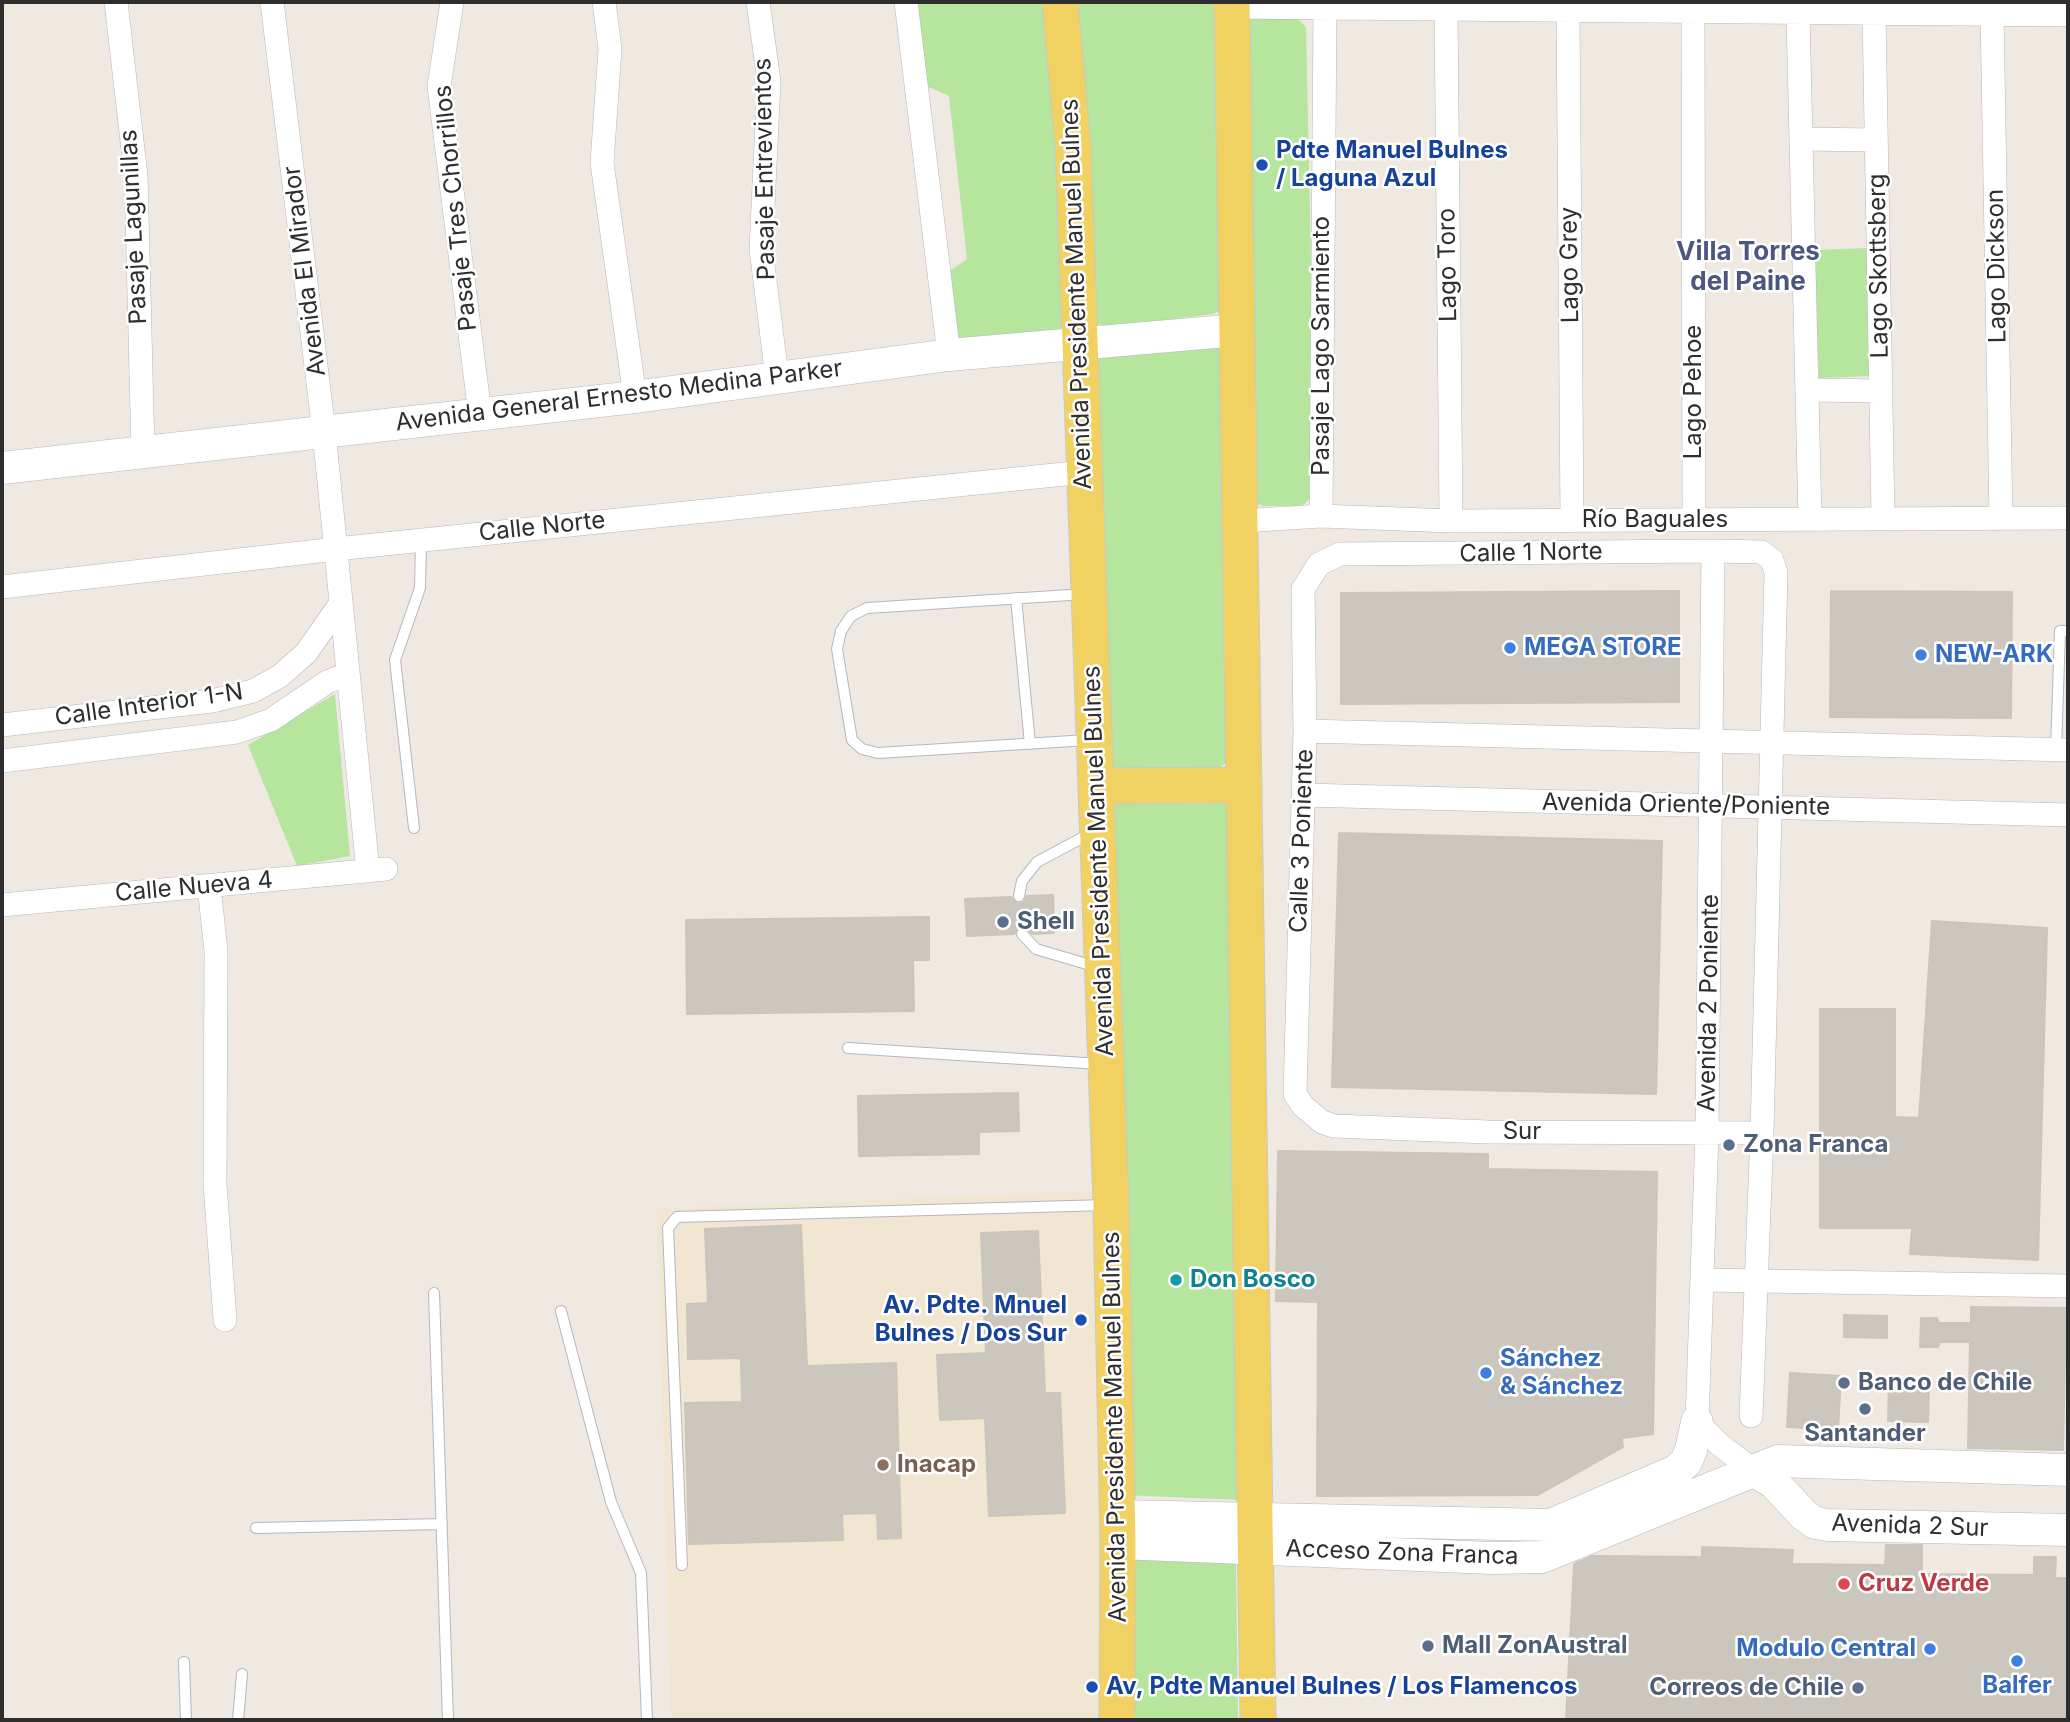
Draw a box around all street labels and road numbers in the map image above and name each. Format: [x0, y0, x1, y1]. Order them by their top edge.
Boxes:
street label: Pasaje Entrevientos [749, 58, 781, 280]
street label: Pasaje Tres Chorrillos [429, 84, 483, 332]
street label: Avenida Presidente Manuel Bulnes [1056, 98, 1098, 490]
street label: Pasaje Lagunillas [115, 129, 153, 325]
street label: Avenida El Mirador [278, 164, 332, 378]
street label: Lago Skottsberg [1863, 173, 1895, 359]
street label: Lago Dickson [1981, 189, 2013, 343]
street label: Lago Grey [1555, 207, 1585, 323]
street label: Lago Toro [1433, 208, 1463, 322]
street label: Pasaje Lago Sarmiento [1308, 216, 1336, 476]
street label: Lago Pehoe [1680, 325, 1708, 459]
street label: Avenida General Ernesto Medina Parker [394, 354, 844, 438]
street label: Calle Norte [477, 506, 607, 548]
street label: Río Baguales [1582, 506, 1728, 534]
street label: Calle 1 Norte [1459, 537, 1603, 569]
street label: Avenida Presidente Manuel Bulnes [1078, 665, 1120, 1057]
street label: Calle Interior 1-N [53, 678, 245, 732]
street label: Calle 3 Poniente [1284, 748, 1320, 934]
street label: Avenida Oriente/Poniente [1542, 788, 1830, 822]
street label: Calle Nueva 4 [114, 866, 274, 908]
street label: Avenida 2 Poniente [1693, 894, 1725, 1112]
street label: Sur [1503, 1118, 1541, 1146]
street label: Avenida Presidente Manuel Bulnes [1097, 1231, 1133, 1623]
street label: Avenida 2 Sur [1831, 1509, 1989, 1543]
street label: Acceso Zona Franca [1285, 1535, 1519, 1571]

